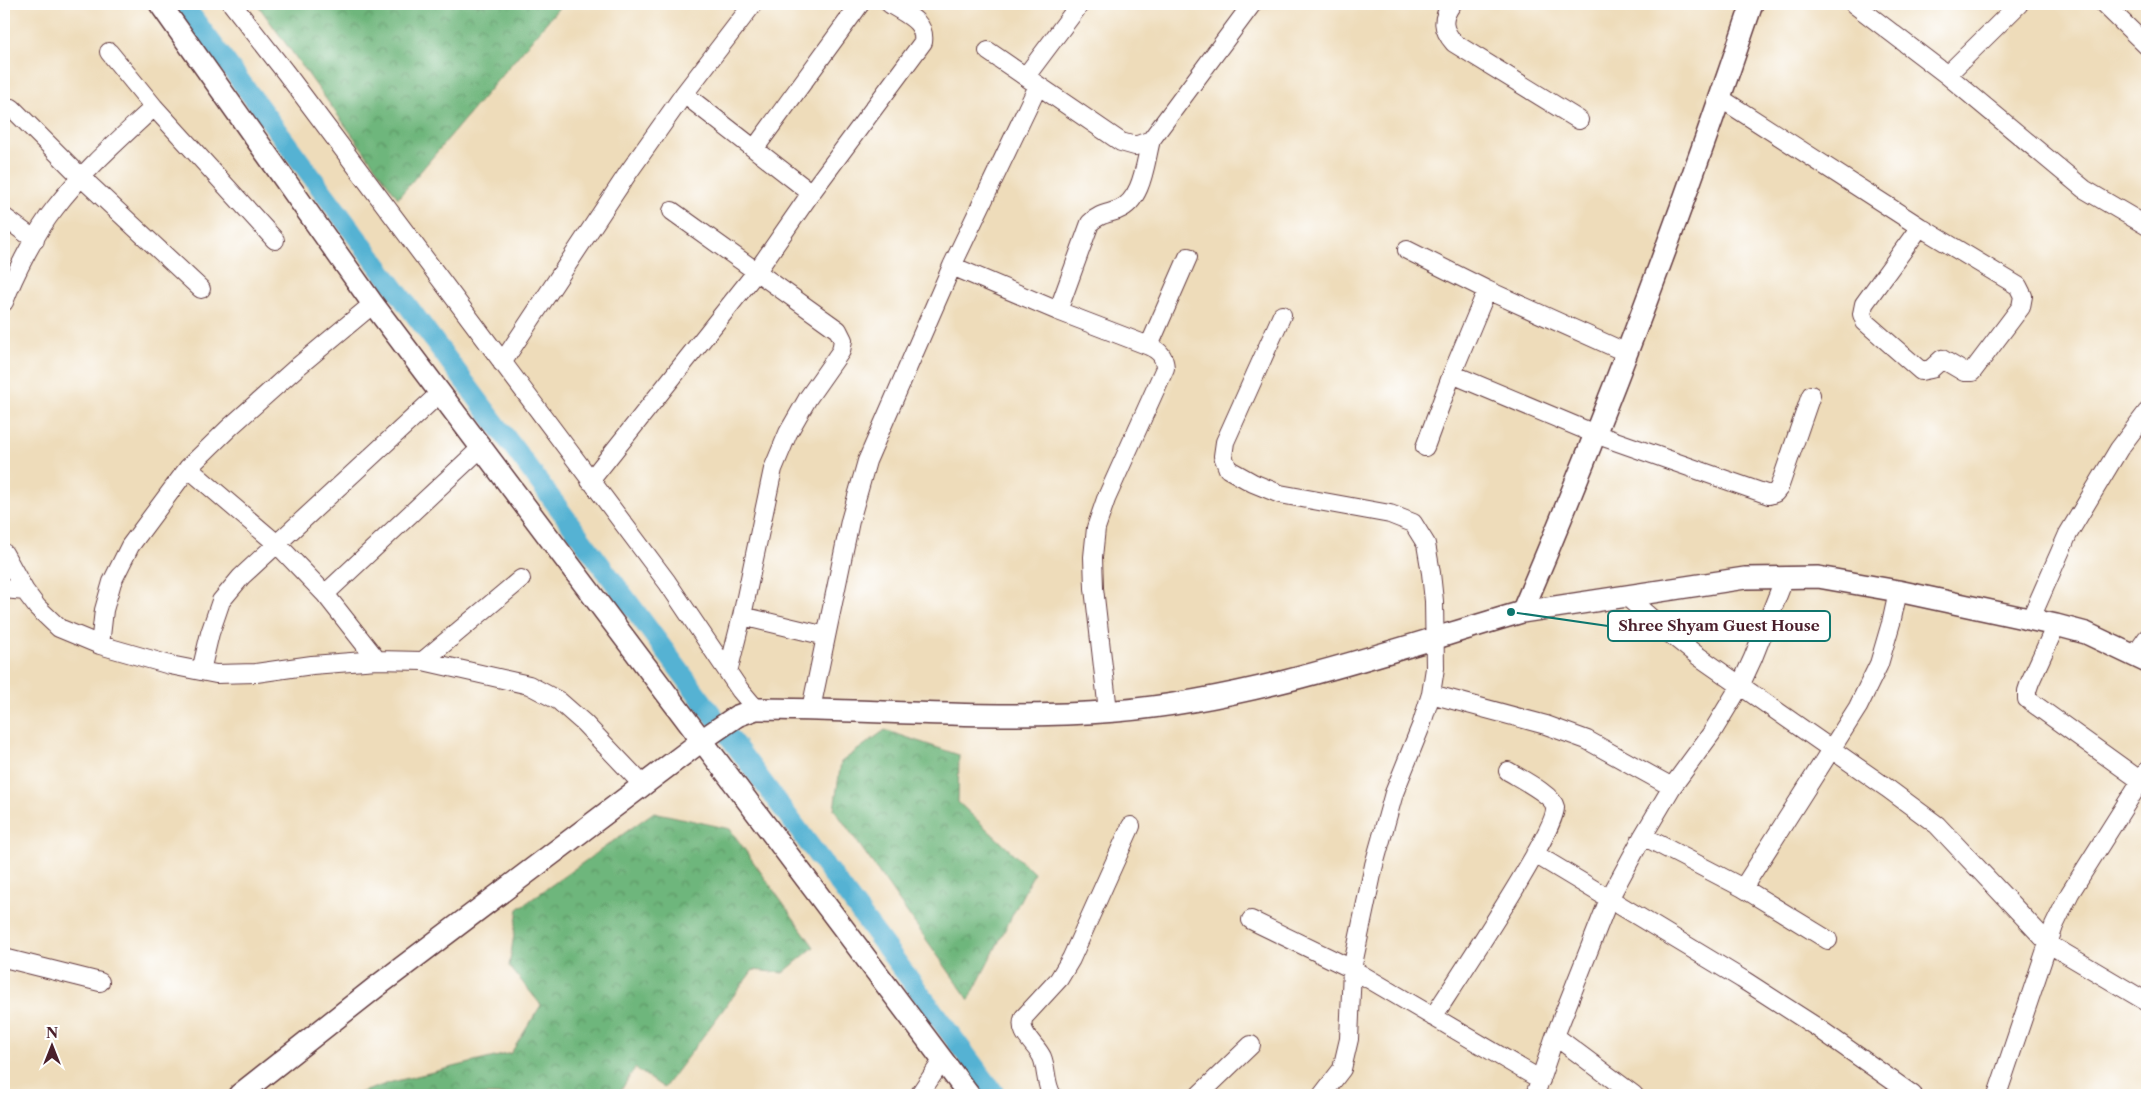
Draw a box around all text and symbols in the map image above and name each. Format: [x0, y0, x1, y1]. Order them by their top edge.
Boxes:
callout: Shree Shyam Guest House [1608, 611, 1830, 641]
text: Shree Shyam Guest House [1618, 616, 1820, 635]
north arrow [28, 1022, 78, 1072]
text: N [46, 1024, 58, 1042]

